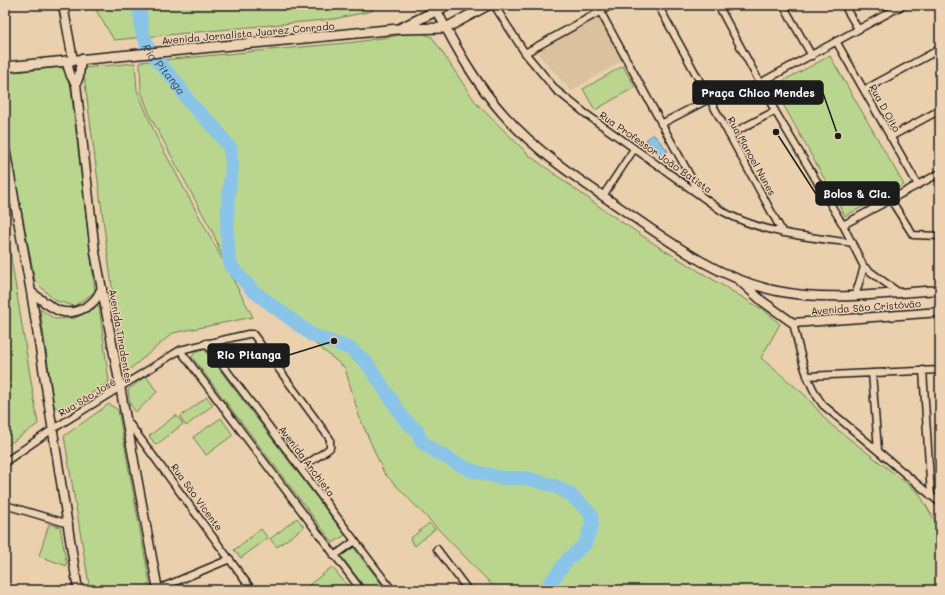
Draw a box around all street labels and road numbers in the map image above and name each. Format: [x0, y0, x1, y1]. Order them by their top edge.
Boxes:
street label: Avenida Jornalista Juarez Conrado [161, 18, 335, 48]
street label: Rua D Oito [866, 82, 904, 134]
street label: Rua Professor João Batista [597, 108, 715, 196]
street label: Rua Manoel Nunes [724, 114, 780, 198]
street label: Avenida Tiradentes [106, 288, 136, 384]
street label: Avenida São Cristóvão [811, 296, 922, 318]
street label: Rua São José [56, 374, 118, 420]
street label: Avenida Anchieta [276, 423, 338, 499]
street label: Rua São Vicente [168, 461, 226, 533]

